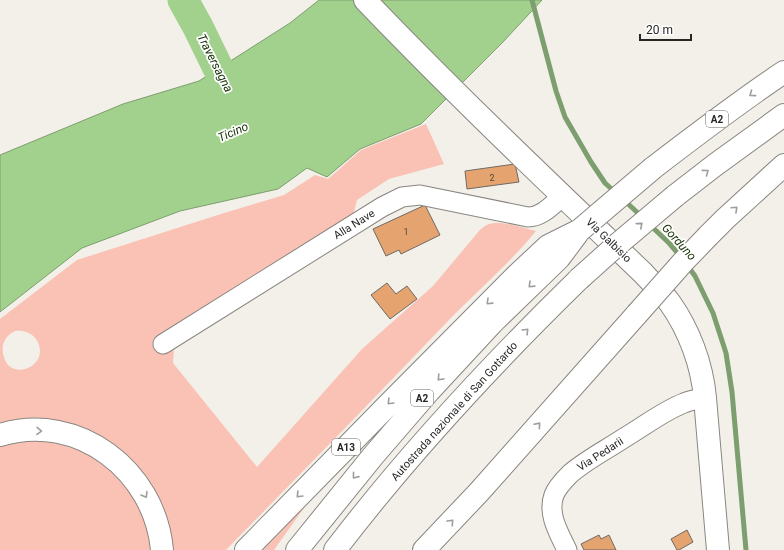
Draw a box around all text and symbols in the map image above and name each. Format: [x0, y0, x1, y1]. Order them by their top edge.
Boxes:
scale bar [640, 16, 691, 42]
text: 20 m [646, 23, 673, 37]
water label: Traversagna [194, 31, 236, 95]
one-way arrow [749, 89, 756, 96]
road number: A2 [706, 111, 728, 127]
water label: Ticino [216, 119, 251, 145]
one-way arrow [701, 169, 708, 176]
house number: 2 [489, 173, 495, 183]
one-way arrow [730, 206, 738, 213]
street label: Alla Nave [331, 207, 377, 242]
street label: Via Galbisio [583, 216, 634, 265]
water label: Gorduno [659, 221, 699, 263]
one-way arrow [635, 222, 643, 230]
house number: 1 [403, 227, 409, 237]
one-way arrow [528, 280, 536, 288]
one-way arrow [486, 297, 494, 305]
one-way arrow [521, 328, 529, 336]
street label: Autostrada nazionale di San Gottardo [389, 339, 520, 483]
one-way arrow [438, 373, 445, 381]
road number: A2 [411, 390, 433, 406]
one-way arrow [387, 397, 395, 405]
one-way arrow [533, 423, 540, 430]
one-way arrow [36, 426, 42, 435]
street label: Via Pedarii [575, 435, 626, 474]
road number: A13 [332, 439, 360, 455]
one-way arrow [353, 472, 360, 479]
one-way arrow [296, 490, 304, 498]
one-way arrow [140, 491, 147, 498]
one-way arrow [446, 519, 454, 527]

